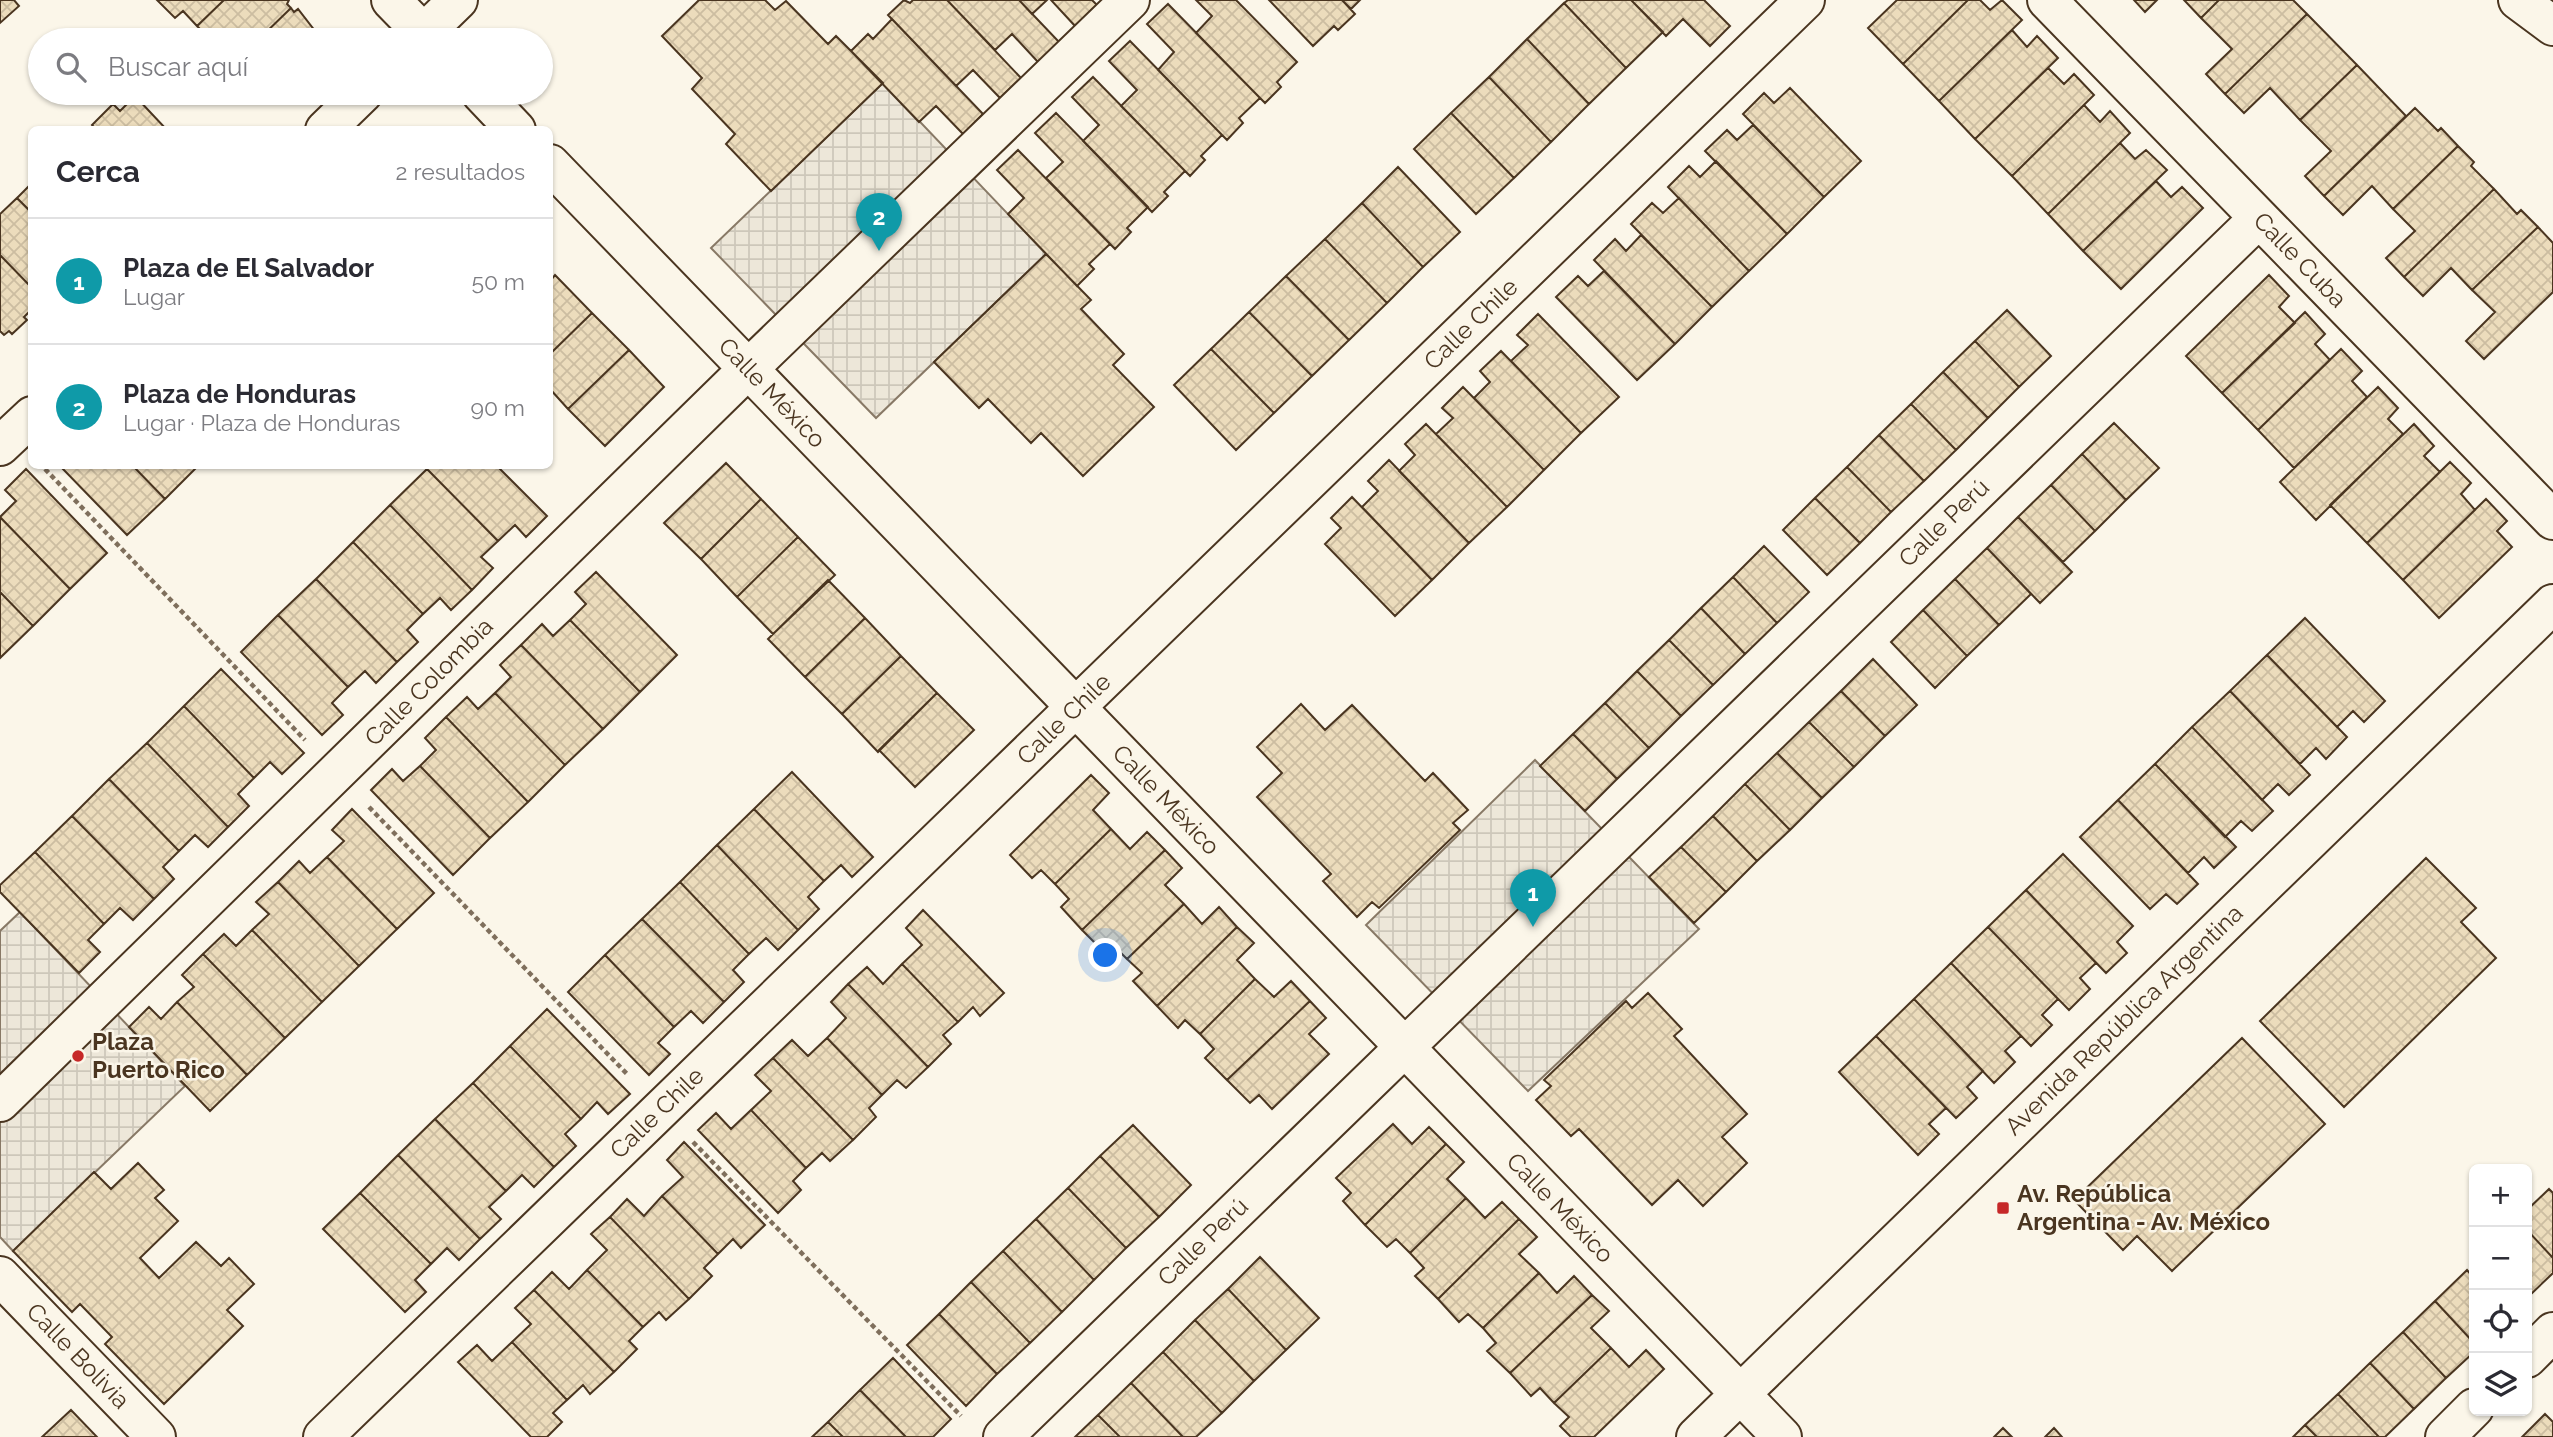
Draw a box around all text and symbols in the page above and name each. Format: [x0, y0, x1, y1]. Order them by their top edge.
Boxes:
search box [28, 28, 553, 105]
icon: search [52, 48, 90, 86]
text: Buscar aquí [108, 52, 248, 82]
text: Cerca [56, 154, 140, 189]
text: 2 resultados [396, 158, 525, 185]
pin: 2 [856, 193, 902, 251]
street label: Calle Cuba [2248, 206, 2353, 313]
text: Plaza de El Salvador [123, 253, 374, 283]
text: 1 [73, 268, 85, 295]
text: 50 m [471, 268, 525, 295]
street label: Calle Chile [1418, 272, 1524, 375]
text: Lugar [123, 283, 185, 310]
street label: Calle México [713, 332, 832, 454]
text: Plaza de Honduras [123, 379, 356, 409]
text: 2 [73, 394, 85, 421]
text: 90 m [470, 394, 525, 421]
text: Lugar · Plaza de Honduras [123, 409, 400, 436]
street label: Calle Perú [1892, 473, 1995, 573]
street label: Calle Colombia [358, 611, 499, 752]
street label: Calle Chile [1011, 667, 1117, 770]
street label: Calle México [1107, 739, 1226, 861]
pin: 1 [1510, 869, 1556, 927]
street label: Avenida República Argentina [1999, 898, 2249, 1141]
your location [1088, 938, 1122, 972]
place label: Plaza Puerto Rico [92, 1027, 225, 1084]
marker: Plaza Puerto Rico [70, 1048, 86, 1064]
street label: Calle Chile [604, 1061, 710, 1164]
street label: Calle México [1501, 1147, 1620, 1269]
map controls [2469, 1164, 2532, 1416]
button: + [2469, 1164, 2532, 1227]
place label: Av. República Argentina - Av. México [2017, 1179, 2270, 1236]
street label: Calle Perú [1151, 1192, 1254, 1292]
marker: Av. República Argentina - Av. México [1995, 1200, 2011, 1216]
button: − [2469, 1227, 2532, 1290]
button: locate [2469, 1290, 2532, 1353]
street label: Calle Bolivia [21, 1297, 136, 1415]
button: layers [2469, 1353, 2532, 1416]

